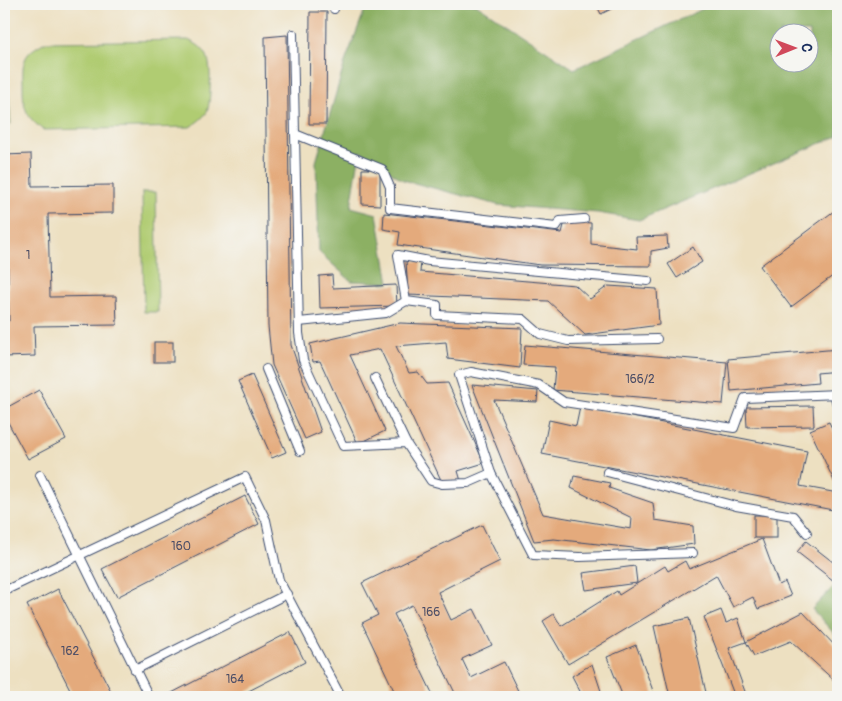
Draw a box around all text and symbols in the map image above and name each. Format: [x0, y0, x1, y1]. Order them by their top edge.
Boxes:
north arrow [770, 22, 820, 72]
text: С [798, 43, 815, 53]
house number: 1 [26, 248, 30, 263]
house number: 166/2 [625, 372, 655, 387]
house number: 160 [171, 539, 191, 554]
house number: 166 [422, 605, 440, 620]
house number: 162 [61, 644, 79, 659]
house number: 164 [226, 672, 244, 687]

